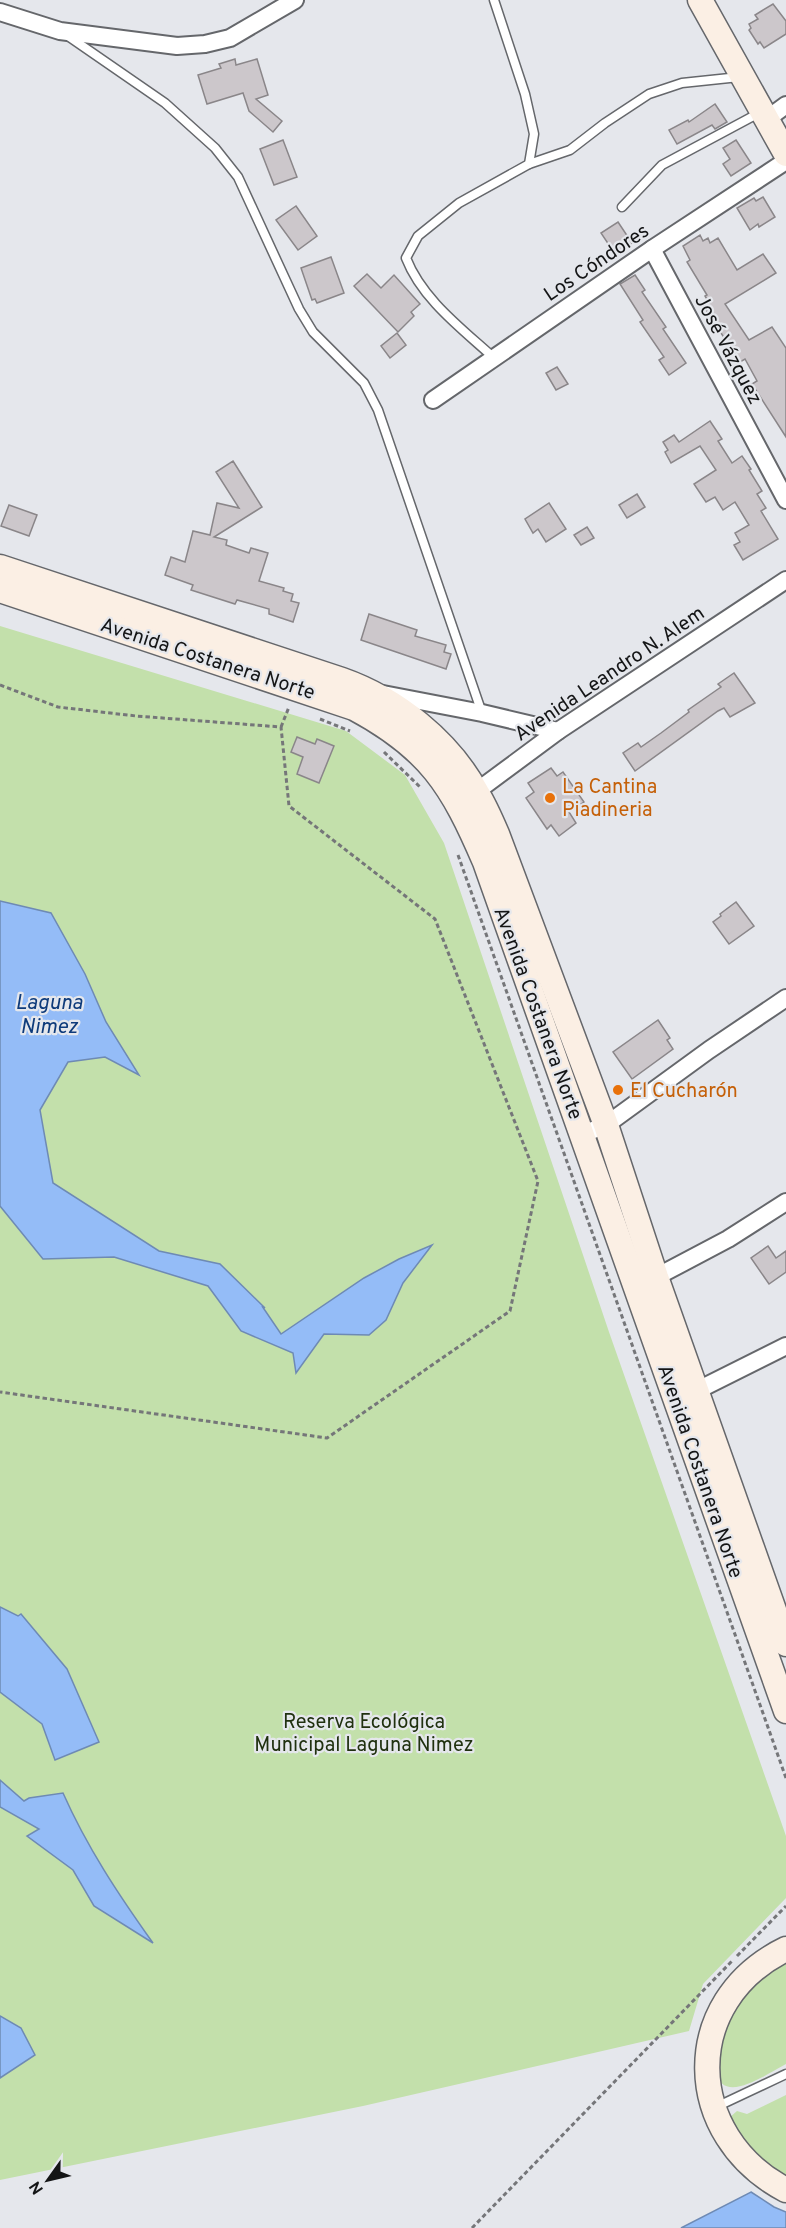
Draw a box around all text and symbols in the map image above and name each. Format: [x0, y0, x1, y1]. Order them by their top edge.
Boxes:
street label: Los Cóndores [539, 219, 655, 308]
street label: José Vázquez [687, 290, 767, 409]
street label: Avenida Leandro N. Alem [510, 601, 710, 748]
street label: Avenida Costanera Norte [97, 613, 318, 707]
place label: La Cantina Piadineria [562, 775, 657, 824]
marker: La Cantina Piadineria [543, 791, 557, 805]
street label: Avenida Costanera Norte [487, 904, 588, 1124]
water label: Laguna Nimez [15, 990, 83, 1041]
place label: El Cucharón [630, 1079, 738, 1105]
marker: El Cucharón [611, 1083, 625, 1097]
street label: Avenida Costanera Norte [650, 1361, 748, 1582]
park label: Reserva Ecológica Municipal Laguna Nimez [254, 1710, 474, 1759]
north arrow [18, 2150, 78, 2210]
text: N [26, 2177, 49, 2198]

